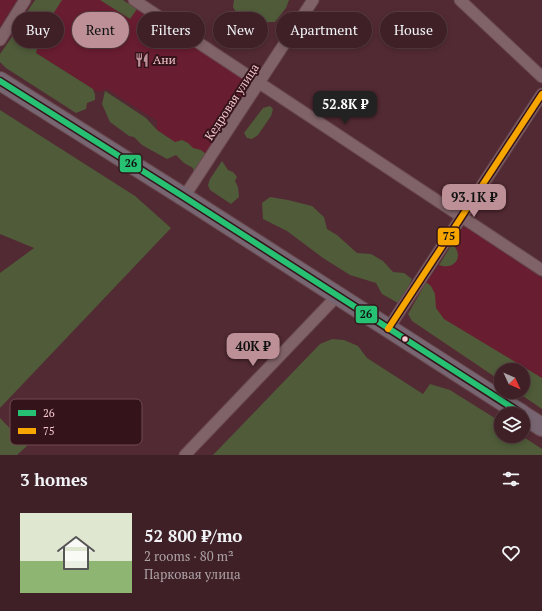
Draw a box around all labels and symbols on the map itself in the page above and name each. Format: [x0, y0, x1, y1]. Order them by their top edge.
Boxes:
restaurant icon: Ани [134, 52, 150, 68]
place label: Ани [153, 52, 176, 67]
street label: Кедровая улица [201, 61, 262, 143]
pin: 52.8K ₽ [308, 91, 382, 125]
line badge: 26 [119, 154, 142, 173]
text: 26 [125, 156, 137, 170]
pin: 93.1K ₽ [437, 184, 511, 218]
line badge: 75 [437, 227, 460, 246]
text: 75 [443, 229, 455, 243]
line badge: 26 [355, 305, 378, 324]
text: 26 [360, 307, 372, 321]
pin: 40K ₽ [225, 333, 281, 367]
unlabelled marker [400, 334, 410, 344]
north arrow [494, 363, 530, 399]
legend [10, 399, 142, 445]
text: 26 [43, 406, 55, 420]
text: 75 [43, 424, 55, 438]

